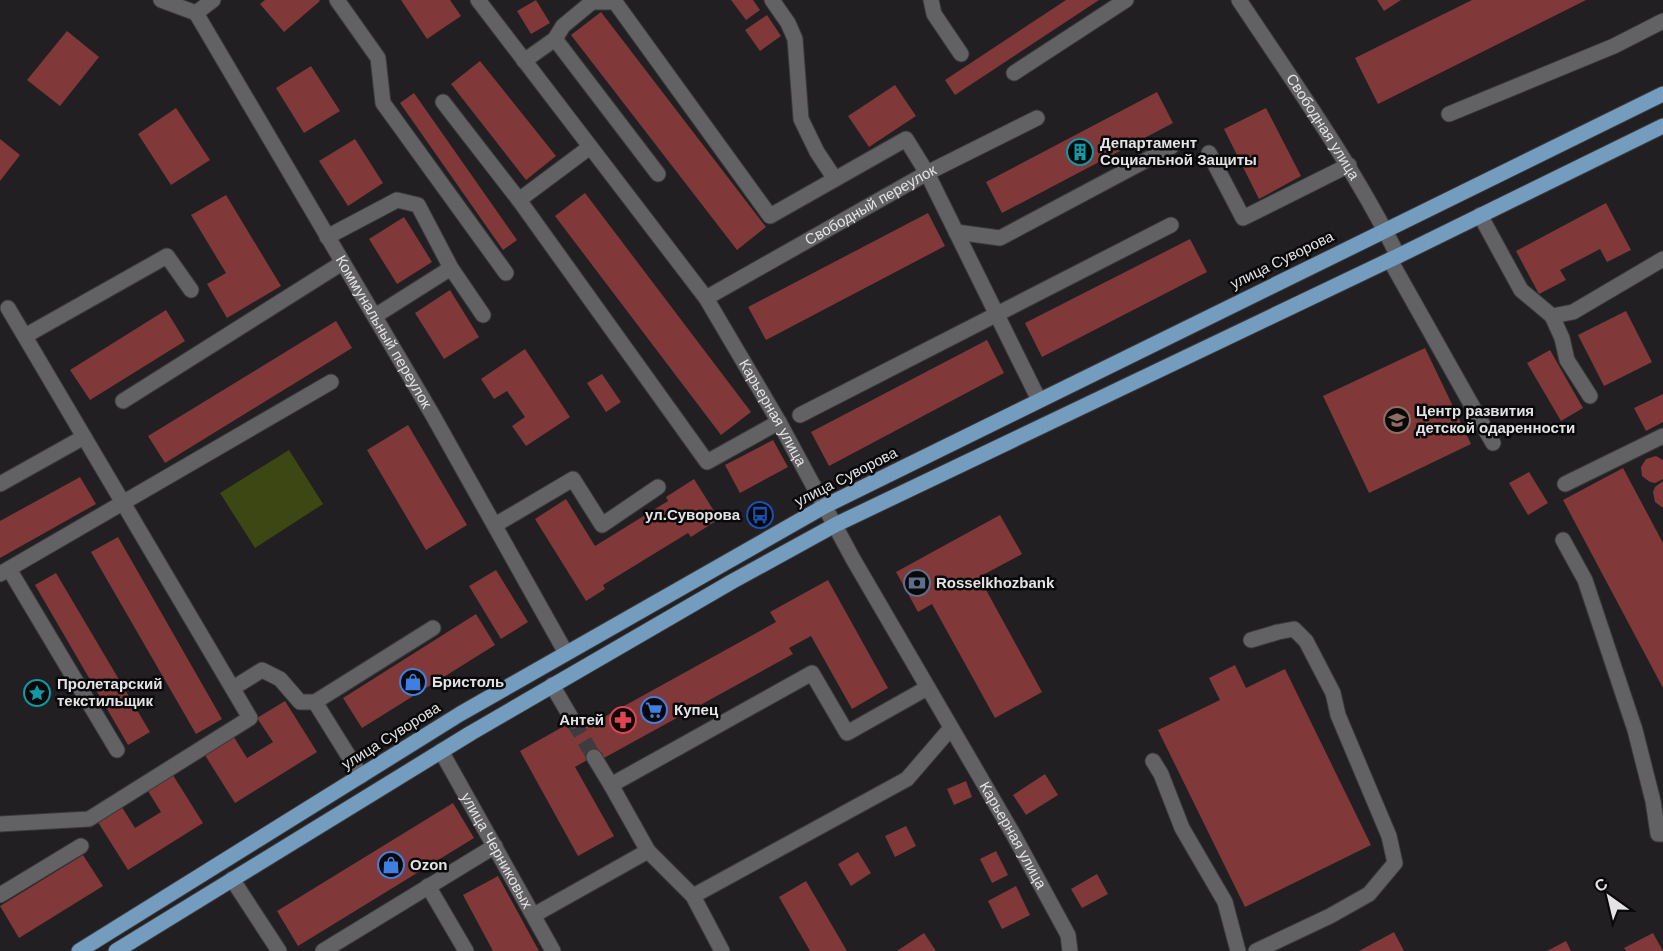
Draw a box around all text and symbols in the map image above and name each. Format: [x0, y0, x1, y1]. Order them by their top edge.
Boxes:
street label: Свободная улица [1283, 70, 1364, 183]
place label: Департамент Социальной Защиты [1100, 134, 1257, 168]
building icon: Департамент Социальной Защиты [1065, 137, 1095, 167]
street label: Свободный переулок [802, 161, 939, 248]
street label: улица Суворова [1227, 227, 1337, 292]
street label: Коммунальный переулок [333, 252, 436, 411]
street label: Карьерная улица [736, 356, 811, 469]
place label: Центр развития детской одаренности [1416, 402, 1575, 436]
school or university icon: Центр развития детской одаренности [1382, 405, 1412, 435]
street label: улица Суворова [792, 443, 900, 510]
bus stop icon: ул.Суворова [745, 500, 775, 530]
place label: ул.Суворова [645, 506, 741, 523]
bank icon: Rosselkhozbank [902, 568, 932, 598]
place label: Rosselkhozbank [936, 574, 1055, 591]
shop icon: Бристоль [398, 667, 428, 697]
place label: Бристоль [432, 673, 504, 690]
place label: Пролетарский текстильщик [57, 675, 162, 709]
place icon: Пролетарский текстильщик [22, 678, 52, 708]
supermarket icon: Купец [639, 695, 669, 725]
street label: улица Суворова [338, 698, 444, 773]
place label: Купец [674, 701, 719, 718]
pharmacy icon: Антей [608, 705, 638, 735]
place label: Антей [559, 711, 604, 728]
street label: Карьерная улица [976, 778, 1050, 892]
street label: улица Черниковых [458, 789, 537, 912]
shop icon: Ozon [376, 850, 406, 880]
place label: Ozon [410, 856, 448, 873]
north arrow [1579, 867, 1639, 927]
text: С [1591, 874, 1611, 895]

